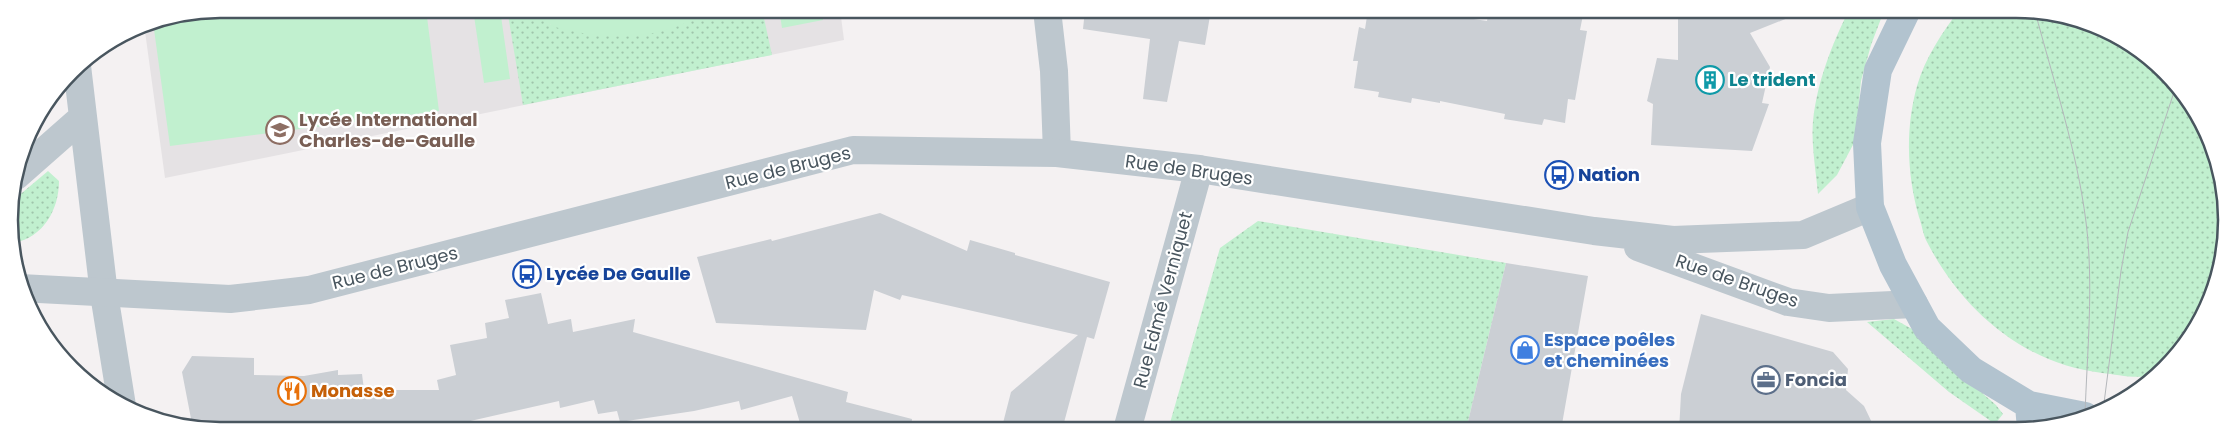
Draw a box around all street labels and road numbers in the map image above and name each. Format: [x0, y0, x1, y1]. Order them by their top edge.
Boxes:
street label: Rue de Bruges [722, 140, 853, 195]
street label: Rue de Bruges [1124, 148, 1254, 191]
street label: Rue Edmé Verniquet [1127, 209, 1198, 391]
street label: Rue de Bruges [329, 240, 460, 295]
street label: Rue de Bruges [1672, 248, 1802, 313]

